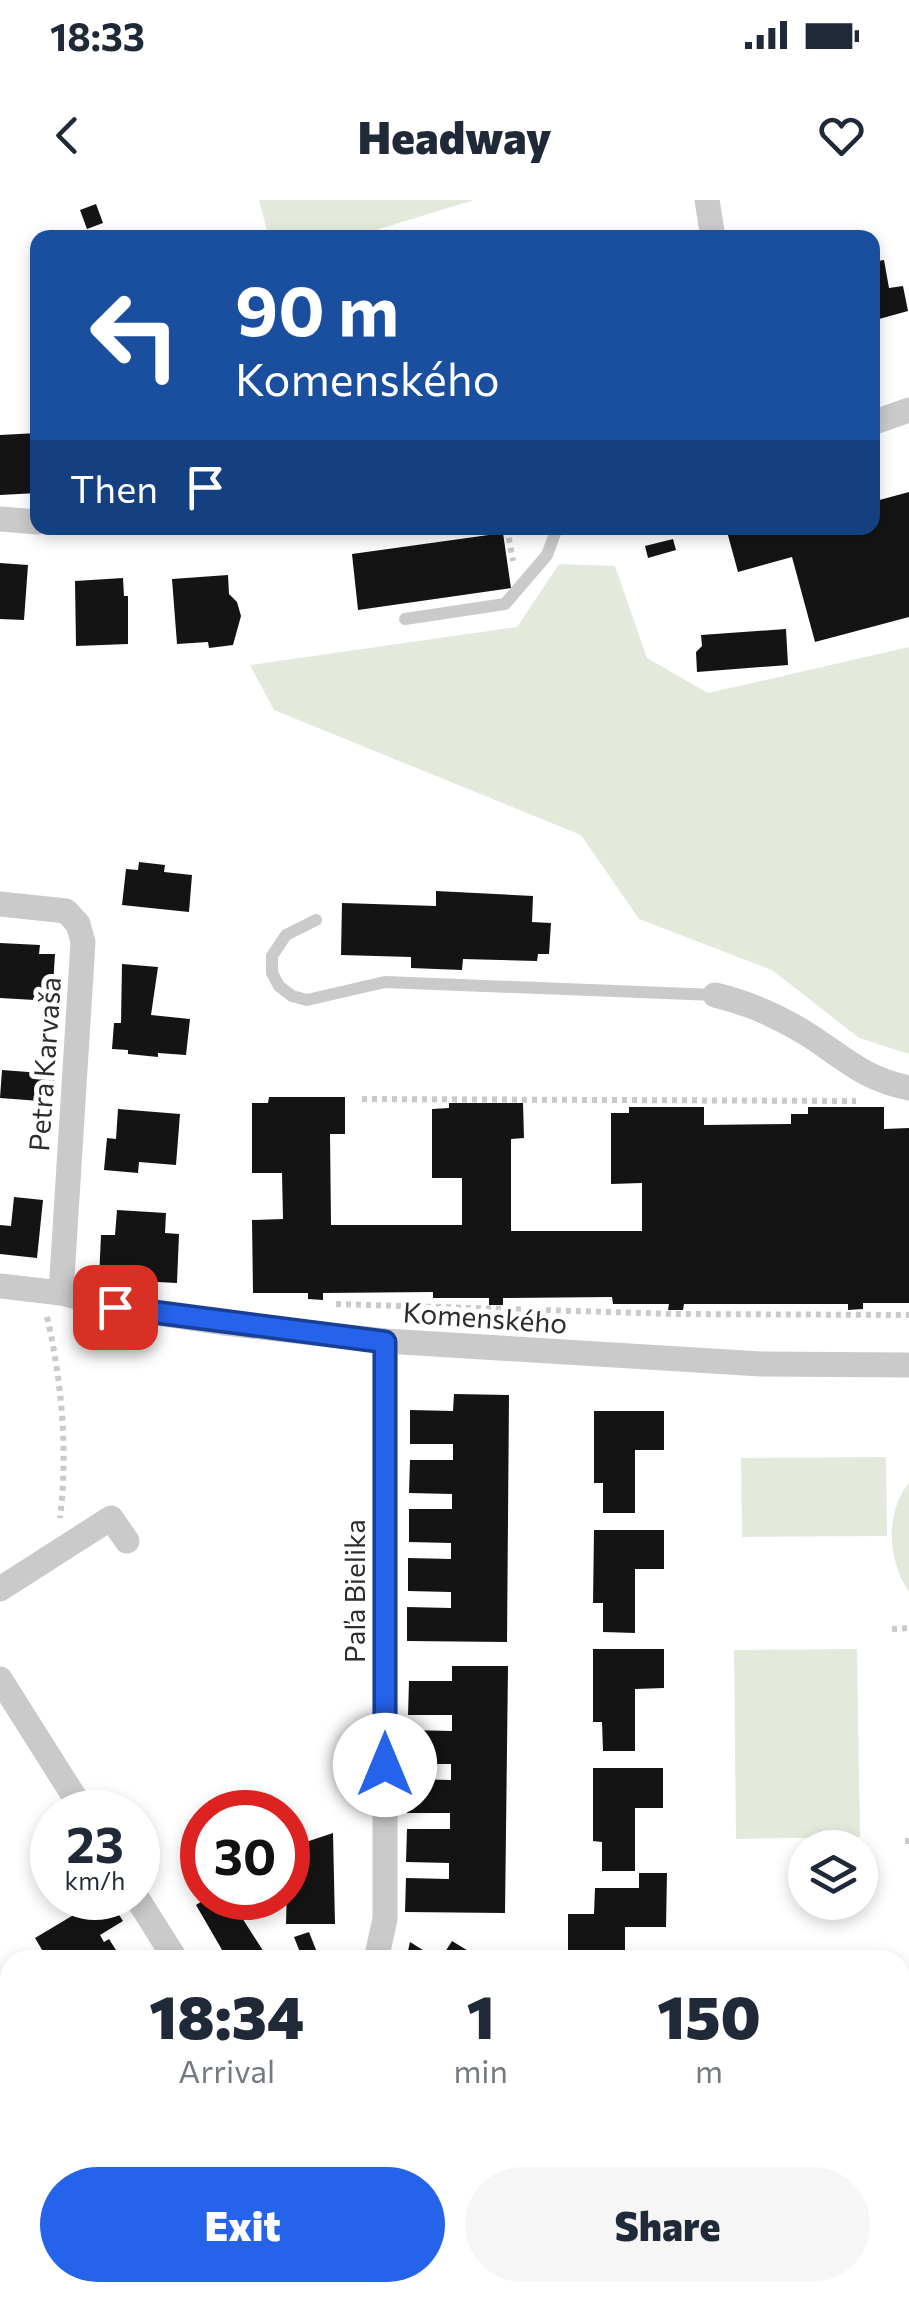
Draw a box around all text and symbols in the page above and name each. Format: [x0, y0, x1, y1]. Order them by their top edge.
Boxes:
text: 18:33 [50, 12, 145, 59]
icon: back [40, 108, 95, 163]
text: Headway [358, 108, 551, 163]
icon: heart [814, 108, 869, 163]
text: 90 m [235, 265, 399, 350]
icon: left [70, 270, 200, 400]
text: Komenského [235, 350, 500, 405]
icon: arrive [178, 460, 233, 515]
text: Then [70, 464, 158, 511]
street label: Petra Karvaša [21, 976, 67, 1152]
pin [73, 1265, 158, 1350]
icon: arrive [88, 1280, 143, 1335]
street label: Komenského [402, 1294, 568, 1340]
street label: Paľa Bielika [337, 1519, 371, 1663]
position arrow [333, 1713, 437, 1817]
speed limit sign: 30 [180, 1790, 310, 1920]
text: 23 [66, 1812, 124, 1873]
map controls [788, 1830, 878, 1920]
button: layers [788, 1830, 878, 1920]
text: km/h [65, 1865, 125, 1895]
text: 18:34 [149, 1978, 304, 2051]
text: 1 [467, 1978, 495, 2051]
text: 150 [657, 1978, 761, 2051]
text: Arrival [178, 2050, 275, 2090]
text: min [453, 2050, 508, 2090]
text: m [695, 2050, 723, 2090]
button: Exit [40, 2167, 445, 2282]
button: Share [465, 2167, 870, 2282]

